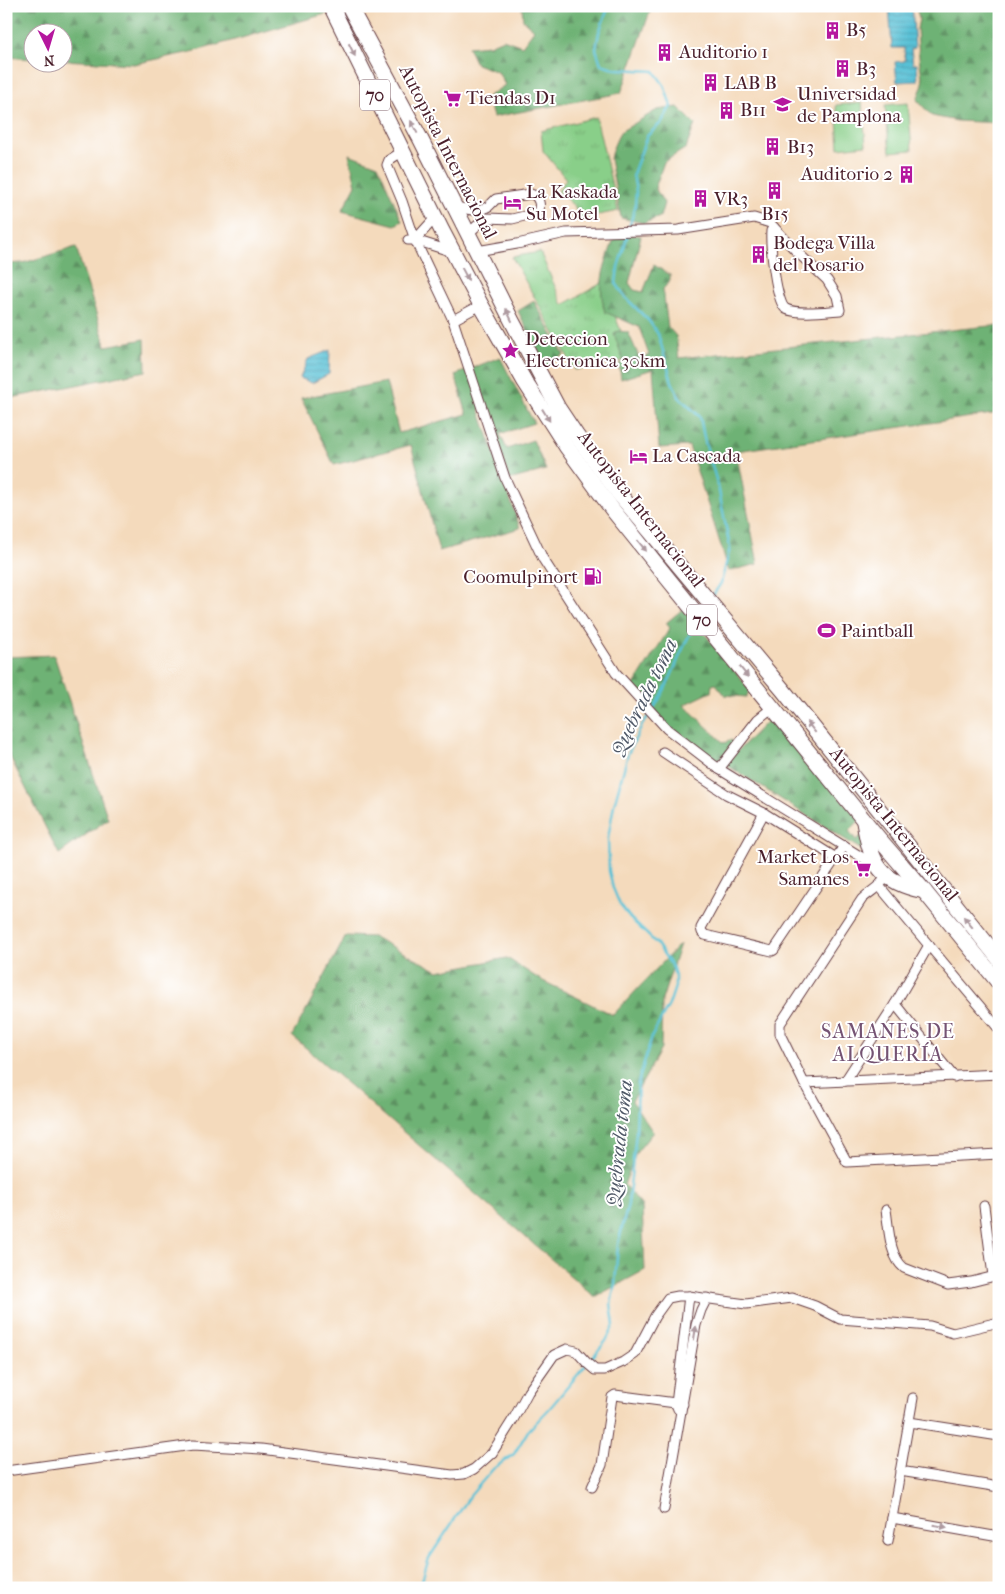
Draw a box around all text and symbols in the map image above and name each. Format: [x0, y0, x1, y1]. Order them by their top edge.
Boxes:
place label: B5 [846, 19, 867, 41]
building icon: B5 [822, 20, 842, 40]
north arrow [22, 22, 72, 72]
place label: Auditorio 1 [678, 41, 768, 63]
building icon: Auditorio 1 [655, 42, 675, 62]
one-way arrow [348, 43, 356, 57]
text: N [43, 52, 55, 69]
place label: B3 [856, 58, 876, 80]
building icon: B3 [832, 59, 852, 79]
street label: Autopista Internacional [394, 60, 502, 243]
place label: LAB B [724, 72, 777, 94]
building icon: LAB B [700, 73, 720, 93]
road number: 70 [360, 80, 390, 110]
place label: Universidad de Pamplona [797, 83, 901, 127]
place label: Tiendas D1 [466, 87, 556, 109]
supermarket icon: Tiendas D1 [442, 88, 462, 108]
school or university icon: Universidad de Pamplona [773, 95, 793, 115]
place label: B11 [740, 99, 766, 121]
building icon: B11 [716, 100, 736, 120]
one-way arrow [410, 120, 418, 135]
place label: B13 [787, 136, 814, 158]
building icon: B13 [763, 137, 783, 157]
place label: Auditorio 2 [800, 163, 893, 185]
building icon: Auditorio 2 [897, 164, 917, 184]
place label: La Kaskada Su Motel [526, 181, 618, 225]
building icon: B15 [765, 181, 785, 201]
place label: VR3 [713, 188, 748, 210]
building icon: VR3 [690, 189, 710, 209]
hotel icon: La Kaskada Su Motel [502, 193, 522, 213]
place label: B15 [761, 203, 789, 225]
place label: Bodega Villa del Rosario [773, 232, 875, 276]
building icon: Bodega Villa del Rosario [749, 244, 769, 264]
one-way arrow [461, 267, 469, 282]
one-way arrow [505, 308, 513, 322]
place label: Deteccion Electronica 30km [525, 328, 666, 372]
place icon: Deteccion Electronica 30km [501, 340, 521, 360]
one-way arrow [541, 408, 550, 422]
street label: Autopista Internacional [572, 426, 709, 592]
place label: La Cascada [652, 445, 741, 467]
hotel icon: La Cascada [628, 446, 648, 466]
one-way arrow [636, 539, 647, 552]
place label: Coomulpinort [463, 566, 578, 588]
fuel station icon: Coomulpinort [582, 567, 602, 587]
road number: 70 [687, 604, 717, 636]
place label: Paintball [841, 620, 914, 642]
sports icon: Paintball [817, 621, 837, 641]
water label: Quebrada toma [606, 635, 683, 760]
one-way arrow [739, 665, 750, 678]
one-way arrow [806, 721, 817, 734]
street label: Autopista Internacional [824, 741, 963, 906]
place label: Market Los Samanes [757, 846, 849, 890]
supermarket icon: Market Los Samanes [853, 858, 873, 878]
one-way arrow [963, 915, 974, 928]
district label: SAMANES DE ALQUERÍA [821, 1020, 955, 1066]
water label: Quebrada toma [601, 1079, 638, 1208]
one-way arrow [691, 1324, 699, 1340]
one-way arrow [932, 1523, 948, 1531]

